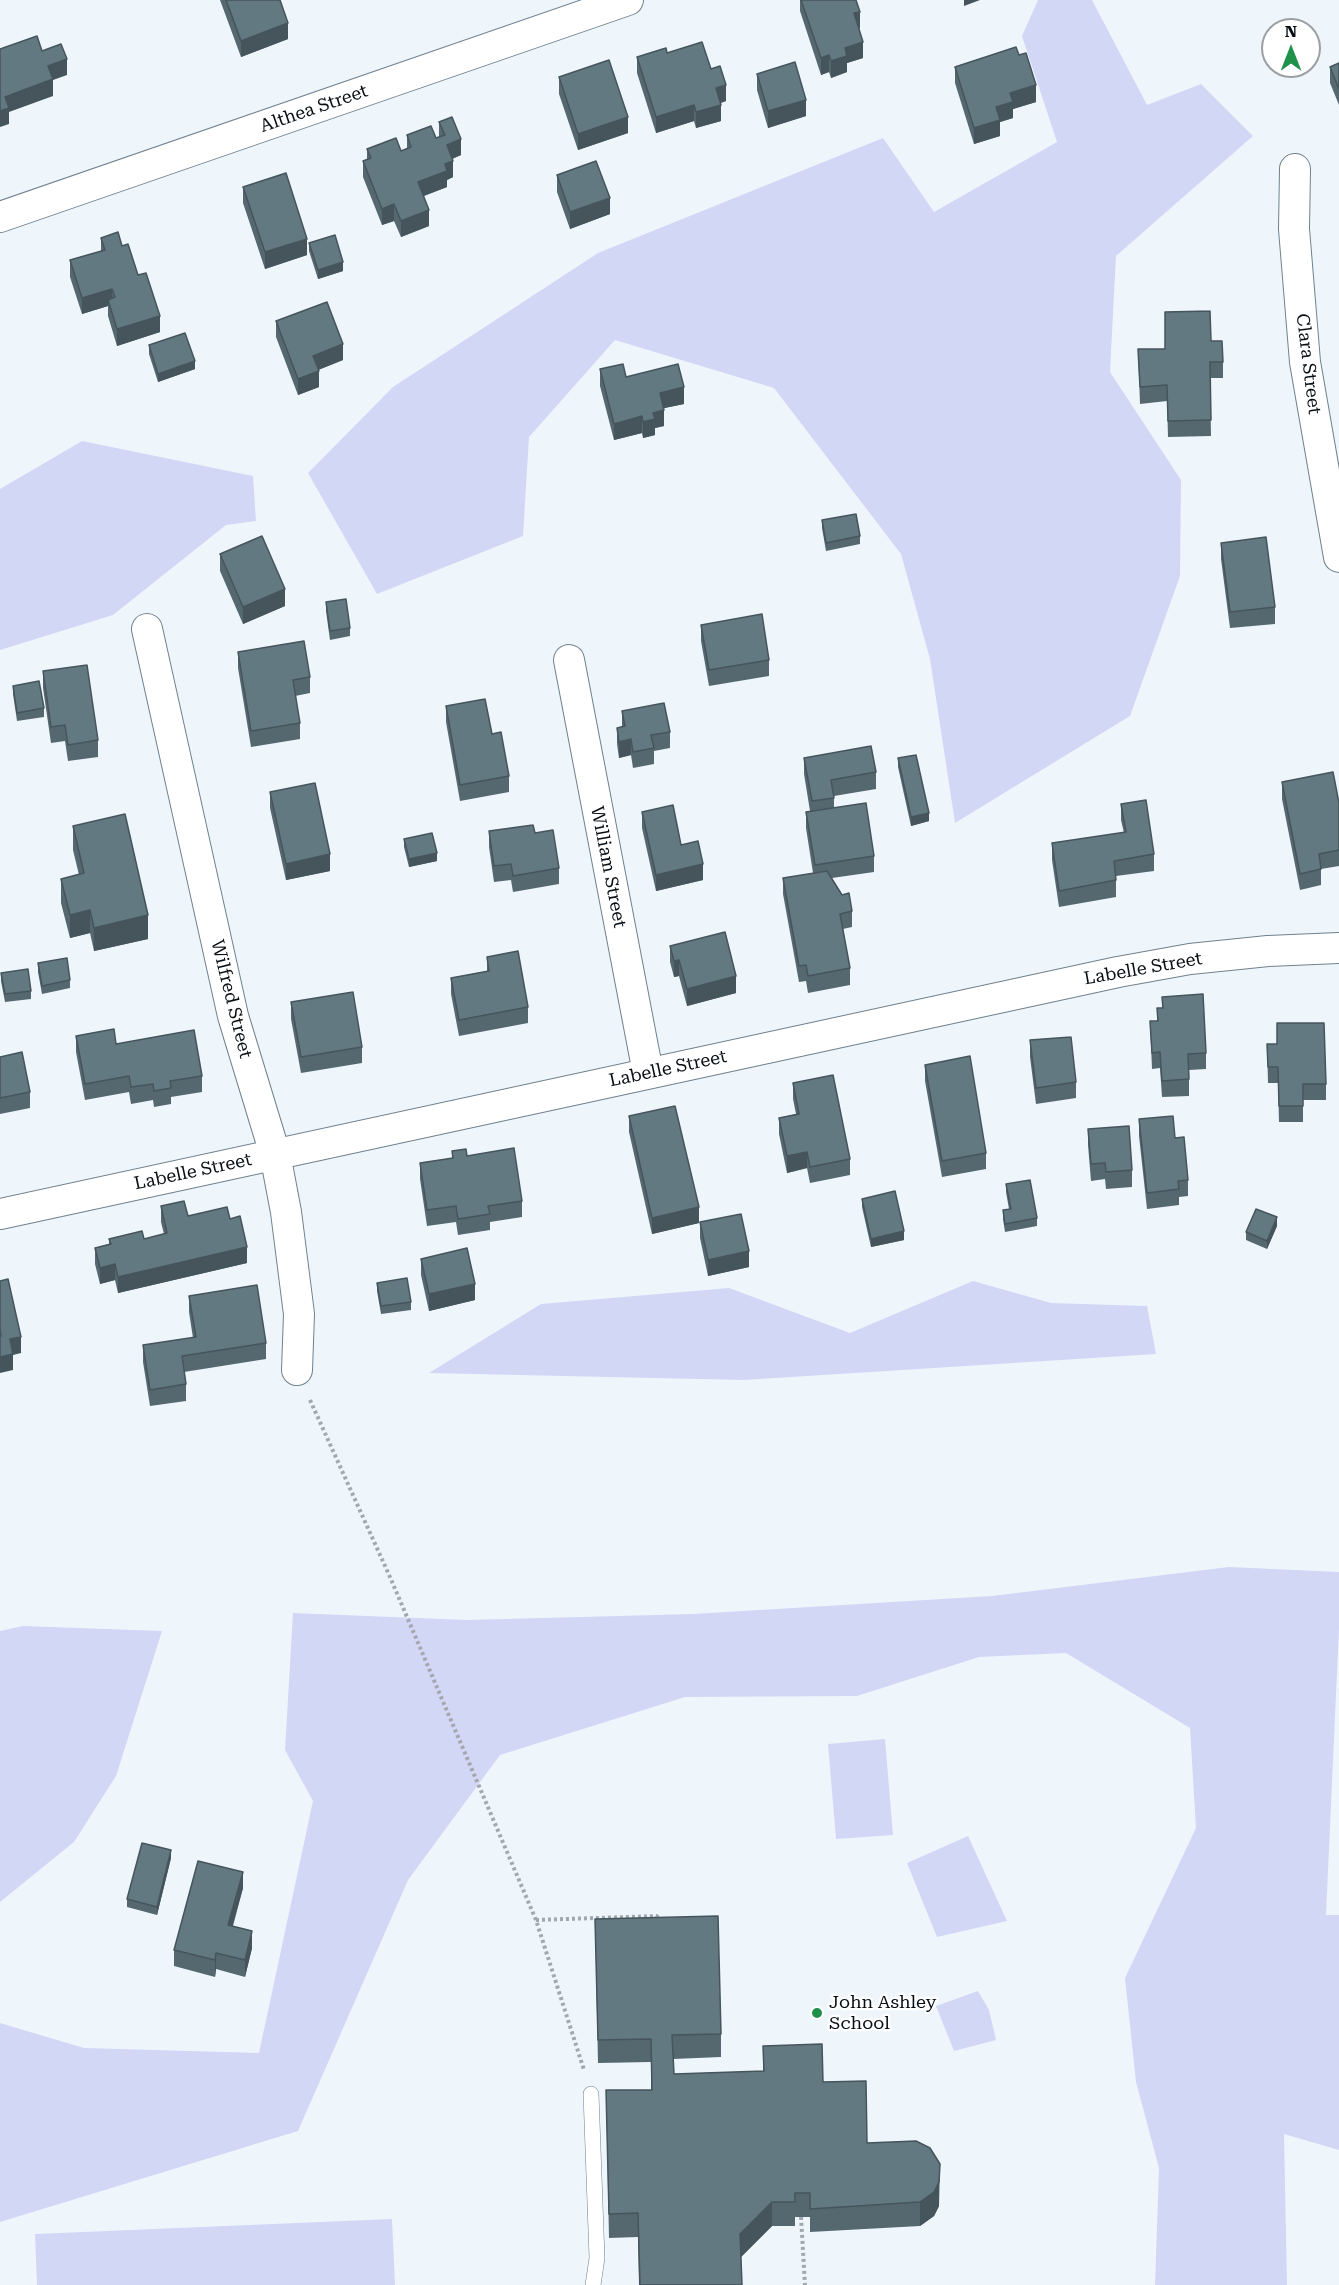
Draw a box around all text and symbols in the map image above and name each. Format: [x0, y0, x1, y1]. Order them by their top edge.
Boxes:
north arrow [1261, 18, 1321, 78]
text: N [1285, 22, 1297, 41]
street label: Althea Street [257, 80, 371, 138]
street label: Clara Street [1291, 312, 1325, 416]
street label: William Street [586, 804, 630, 930]
street label: Wilfred Street [206, 937, 256, 1061]
street label: Labelle Street [1082, 948, 1204, 990]
street label: Labelle Street [607, 1046, 729, 1092]
street label: Labelle Street [132, 1149, 254, 1195]
place label: John Ashley School [829, 1992, 936, 2034]
marker: John Ashley School [810, 2006, 824, 2020]

